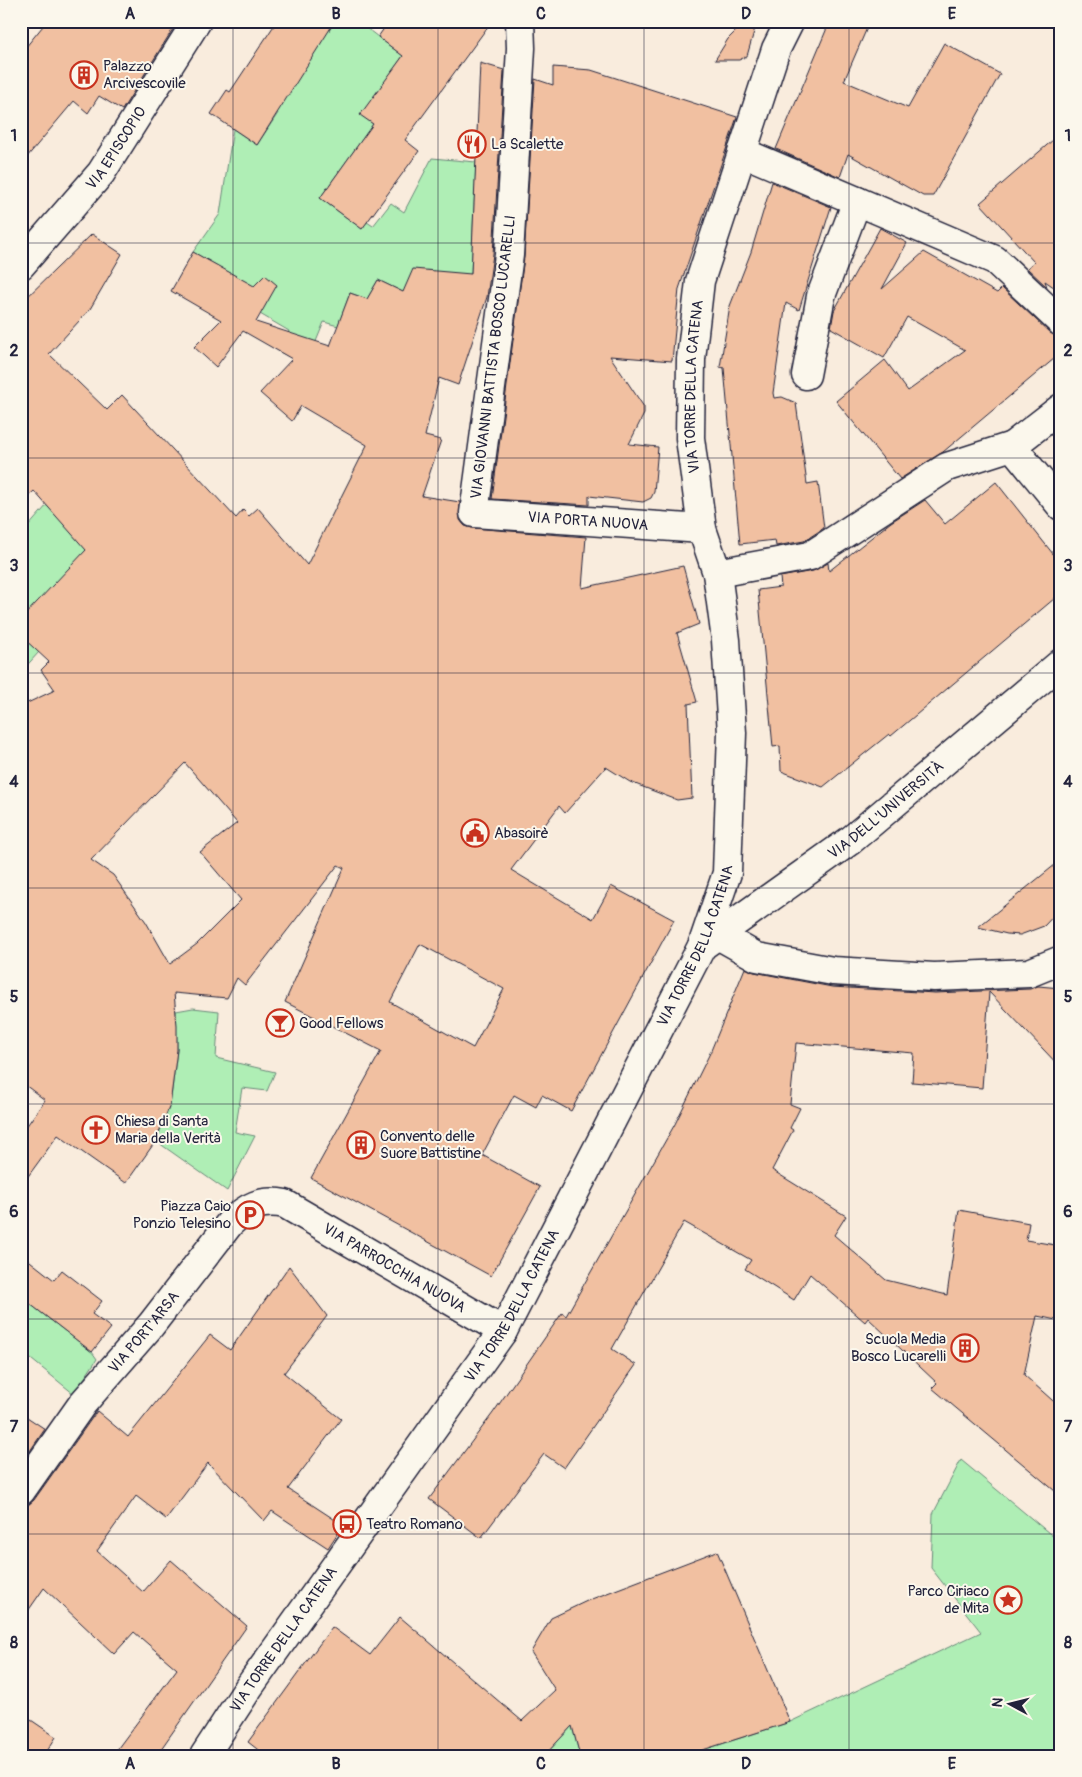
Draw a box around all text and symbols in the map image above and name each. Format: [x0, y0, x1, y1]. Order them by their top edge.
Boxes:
text: A [125, 4, 136, 24]
text: B [331, 4, 341, 24]
text: C [536, 4, 546, 24]
text: D [741, 4, 751, 24]
text: E [948, 4, 957, 24]
place label: Palazzo Arcivescovile [103, 57, 186, 93]
building icon: Palazzo Arcivescovile [69, 60, 99, 90]
street label: VIA EPISCOPIO [82, 103, 150, 194]
text: 1 [11, 126, 17, 146]
text: 1 [1065, 126, 1071, 146]
restaurant icon: La Scalette [457, 129, 487, 159]
place label: La Scalette [491, 135, 564, 154]
street label: VIA GIOVANNI BATTISTA BOSCO LUCARELLI [467, 214, 520, 500]
street label: VIA TORRE DELLA CATENA [681, 299, 708, 474]
text: 2 [10, 341, 19, 361]
text: 2 [1064, 341, 1073, 361]
street label: VIA PORTA NUOVA [527, 508, 649, 535]
text: 3 [10, 556, 19, 576]
text: 3 [1064, 556, 1073, 576]
street label: VIA DELL'UNIVERSITÀ [824, 757, 948, 863]
text: 4 [9, 772, 19, 792]
text: 4 [1063, 772, 1073, 792]
public building icon: Abasoirè [460, 818, 490, 848]
place label: Abasoirè [494, 824, 549, 843]
street label: VIA TORRE DELLA CATENA [653, 865, 737, 1030]
text: 5 [10, 987, 19, 1007]
text: 5 [1064, 987, 1073, 1007]
bar icon: Good Fellows [265, 1008, 295, 1038]
place label: Good Fellows [299, 1014, 384, 1033]
place label: Chiesa di Santa Maria della Verità [115, 1112, 221, 1148]
church icon: Chiesa di Santa Maria della Verità [81, 1115, 111, 1145]
place label: Convento delle Suore Battistine [380, 1127, 482, 1163]
building icon: Convento delle Suore Battistine [346, 1130, 376, 1160]
place label: Piazza Caio Ponzio Telesino [133, 1197, 231, 1233]
parking icon: Piazza Caio Ponzio Telesino [235, 1200, 265, 1230]
text: 6 [9, 1202, 19, 1222]
text: 6 [1063, 1202, 1073, 1222]
street label: VIA PARROCCHIA NUOVA [319, 1219, 469, 1317]
street label: VIA TORRE DELLA CATENA [460, 1226, 564, 1386]
street label: VIA PORT'ARSA [104, 1287, 184, 1377]
place label: Scuola Media Bosco Lucarelli [851, 1330, 946, 1366]
building icon: Scuola Media Bosco Lucarelli [950, 1333, 980, 1363]
text: 7 [10, 1417, 19, 1437]
text: 7 [1064, 1417, 1073, 1437]
bus stop icon: Teatro Romano [332, 1509, 362, 1539]
place label: Teatro Romano [366, 1515, 463, 1534]
street label: VIA TORRE DELLA CATENA [226, 1563, 342, 1716]
place label: Parco Ciriaco de Mita [907, 1582, 989, 1618]
place icon: Parco Ciriaco de Mita [993, 1585, 1023, 1615]
text: 8 [10, 1633, 18, 1653]
text: 8 [1064, 1633, 1072, 1653]
north arrow [984, 1680, 1034, 1730]
text: N [989, 1697, 1007, 1708]
text: A [125, 1754, 136, 1774]
text: B [331, 1754, 341, 1774]
text: C [536, 1754, 546, 1774]
text: D [741, 1754, 751, 1774]
text: E [948, 1754, 957, 1774]

